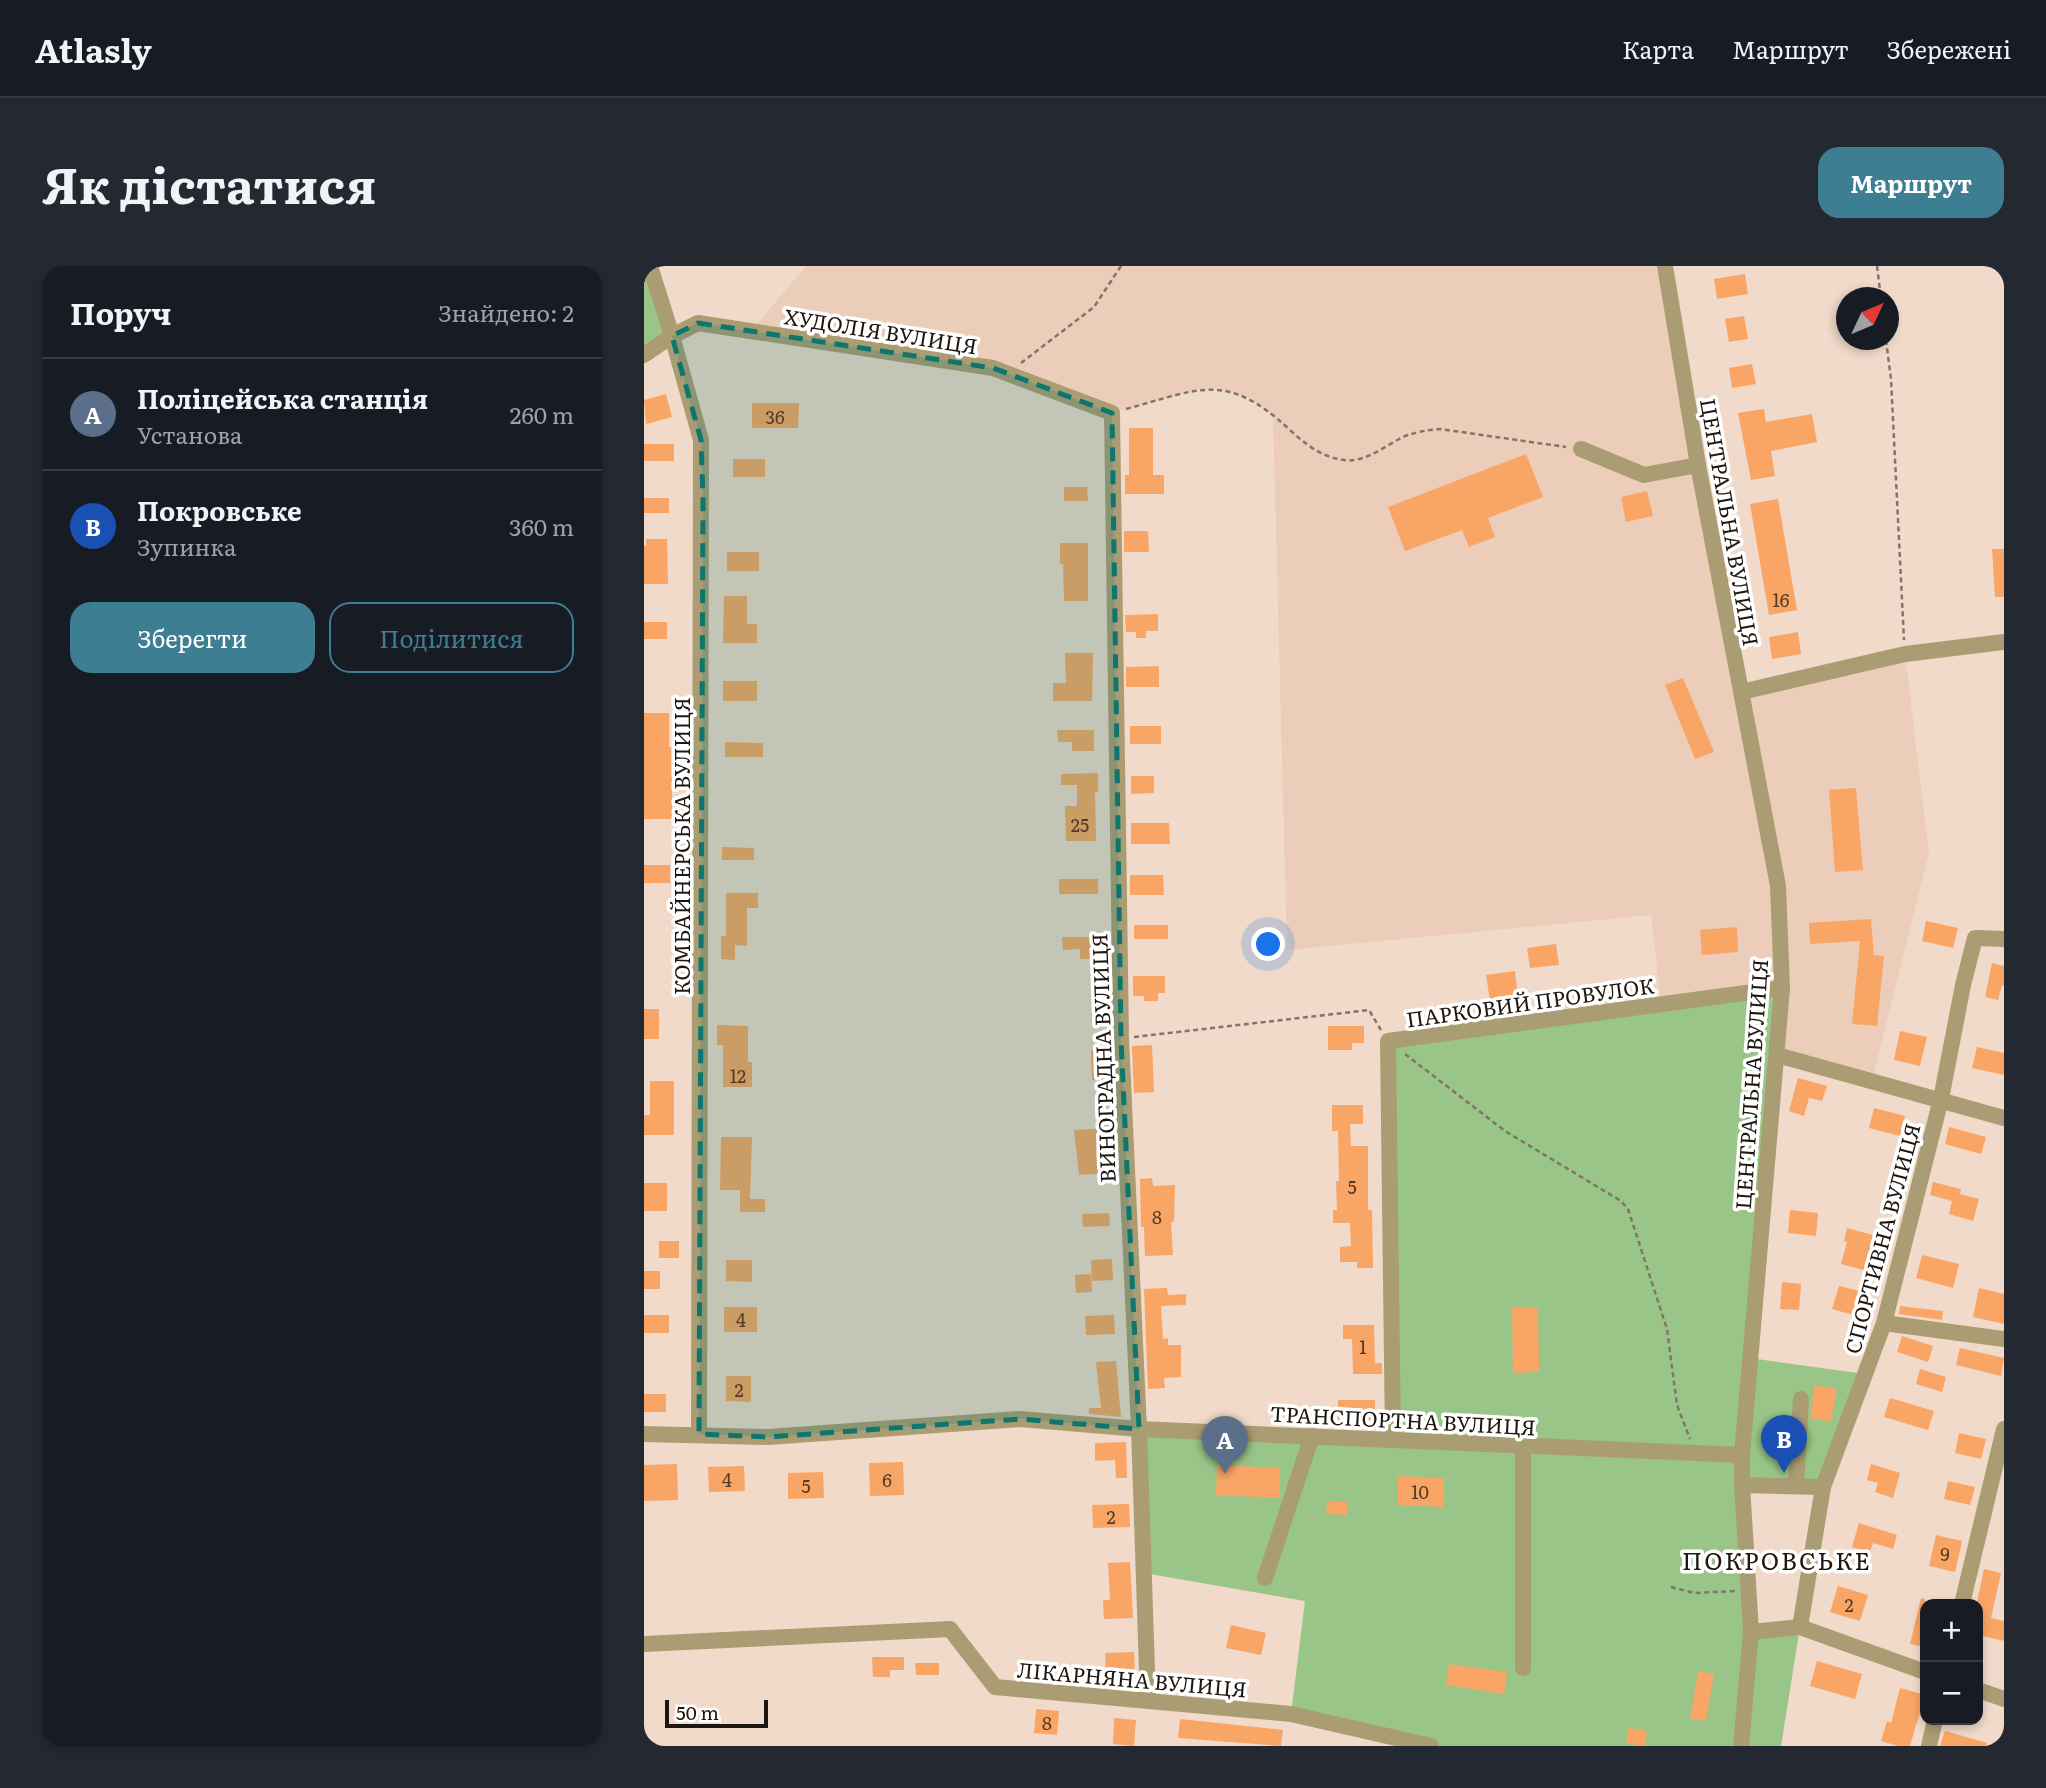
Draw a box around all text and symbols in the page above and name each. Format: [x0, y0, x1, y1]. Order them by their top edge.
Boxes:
text: Atlasly [35, 24, 152, 73]
text: Карта [1622, 31, 1694, 66]
text: Маршрут [1732, 31, 1849, 66]
text: Збережені [1887, 31, 2011, 66]
text: Як дістатися [42, 146, 376, 219]
button: Маршрут [1818, 147, 2004, 218]
north arrow [1836, 287, 1899, 350]
text: Поруч [70, 290, 171, 334]
text: Знайдено: 2 [438, 295, 574, 329]
street label: ХУДОЛІЯ ВУЛИЦЯ [782, 299, 980, 361]
text: Поліцейська станція [137, 378, 428, 417]
street label: ЦЕНТРАЛЬНА ВУЛИЦЯ [1694, 396, 1768, 648]
text: A [84, 397, 102, 431]
text: 260 m [510, 397, 574, 431]
house number: 36 [765, 403, 785, 430]
text: Установа [137, 417, 243, 451]
text: Покровське [137, 490, 302, 529]
text: B [85, 509, 101, 543]
text: 360 m [509, 509, 574, 543]
text: Зупинка [137, 529, 237, 563]
house number: 16 [1773, 586, 1790, 613]
button: Зберегти [70, 602, 315, 673]
button: Поділитися [329, 602, 574, 673]
street label: КОМБАЙНЕРСЬКА ВУЛИЦЯ [665, 697, 696, 995]
house number: 25 [1071, 811, 1089, 838]
your location [1251, 927, 1285, 961]
street label: ВИНОГРАДНА ВУЛИЦЯ [1082, 933, 1122, 1183]
street label: ЦЕНТРАЛЬНА ВУЛИЦЯ [1726, 958, 1774, 1210]
street label: ПАРКОВИЙ ПРОВУЛОК [1404, 968, 1657, 1034]
house number: 12 [730, 1062, 746, 1089]
street label: СПОРТИВНА ВУЛИЦЯ [1835, 1119, 1927, 1357]
house number: 5 [1347, 1173, 1357, 1200]
house number: 8 [1152, 1203, 1162, 1230]
house number: 4 [736, 1306, 746, 1333]
house number: 1 [1359, 1333, 1367, 1360]
house number: 2 [734, 1376, 744, 1403]
street label: ТРАНСПОРТНА ВУЛИЦЯ [1269, 1397, 1537, 1441]
pin: B [1761, 1415, 1807, 1473]
pin: A [1202, 1416, 1248, 1474]
house number: 4 [722, 1466, 732, 1493]
house number: 6 [882, 1466, 892, 1493]
house number: 5 [801, 1472, 811, 1499]
house number: 10 [1411, 1478, 1429, 1505]
house number: 2 [1106, 1503, 1116, 1530]
house number: 9 [1940, 1540, 1950, 1567]
district label: ПОКРОВСЬКЕ [1682, 1542, 1872, 1577]
house number: 2 [1844, 1591, 1854, 1618]
map controls [1920, 1599, 1983, 1725]
button: + [1920, 1599, 1983, 1662]
street label: ЛІКАРНЯНА ВУЛИЦЯ [1016, 1653, 1248, 1703]
button: − [1920, 1662, 1983, 1725]
scale bar [665, 1697, 768, 1729]
text: 50 m [676, 1698, 719, 1726]
house number: 8 [1042, 1709, 1052, 1736]

